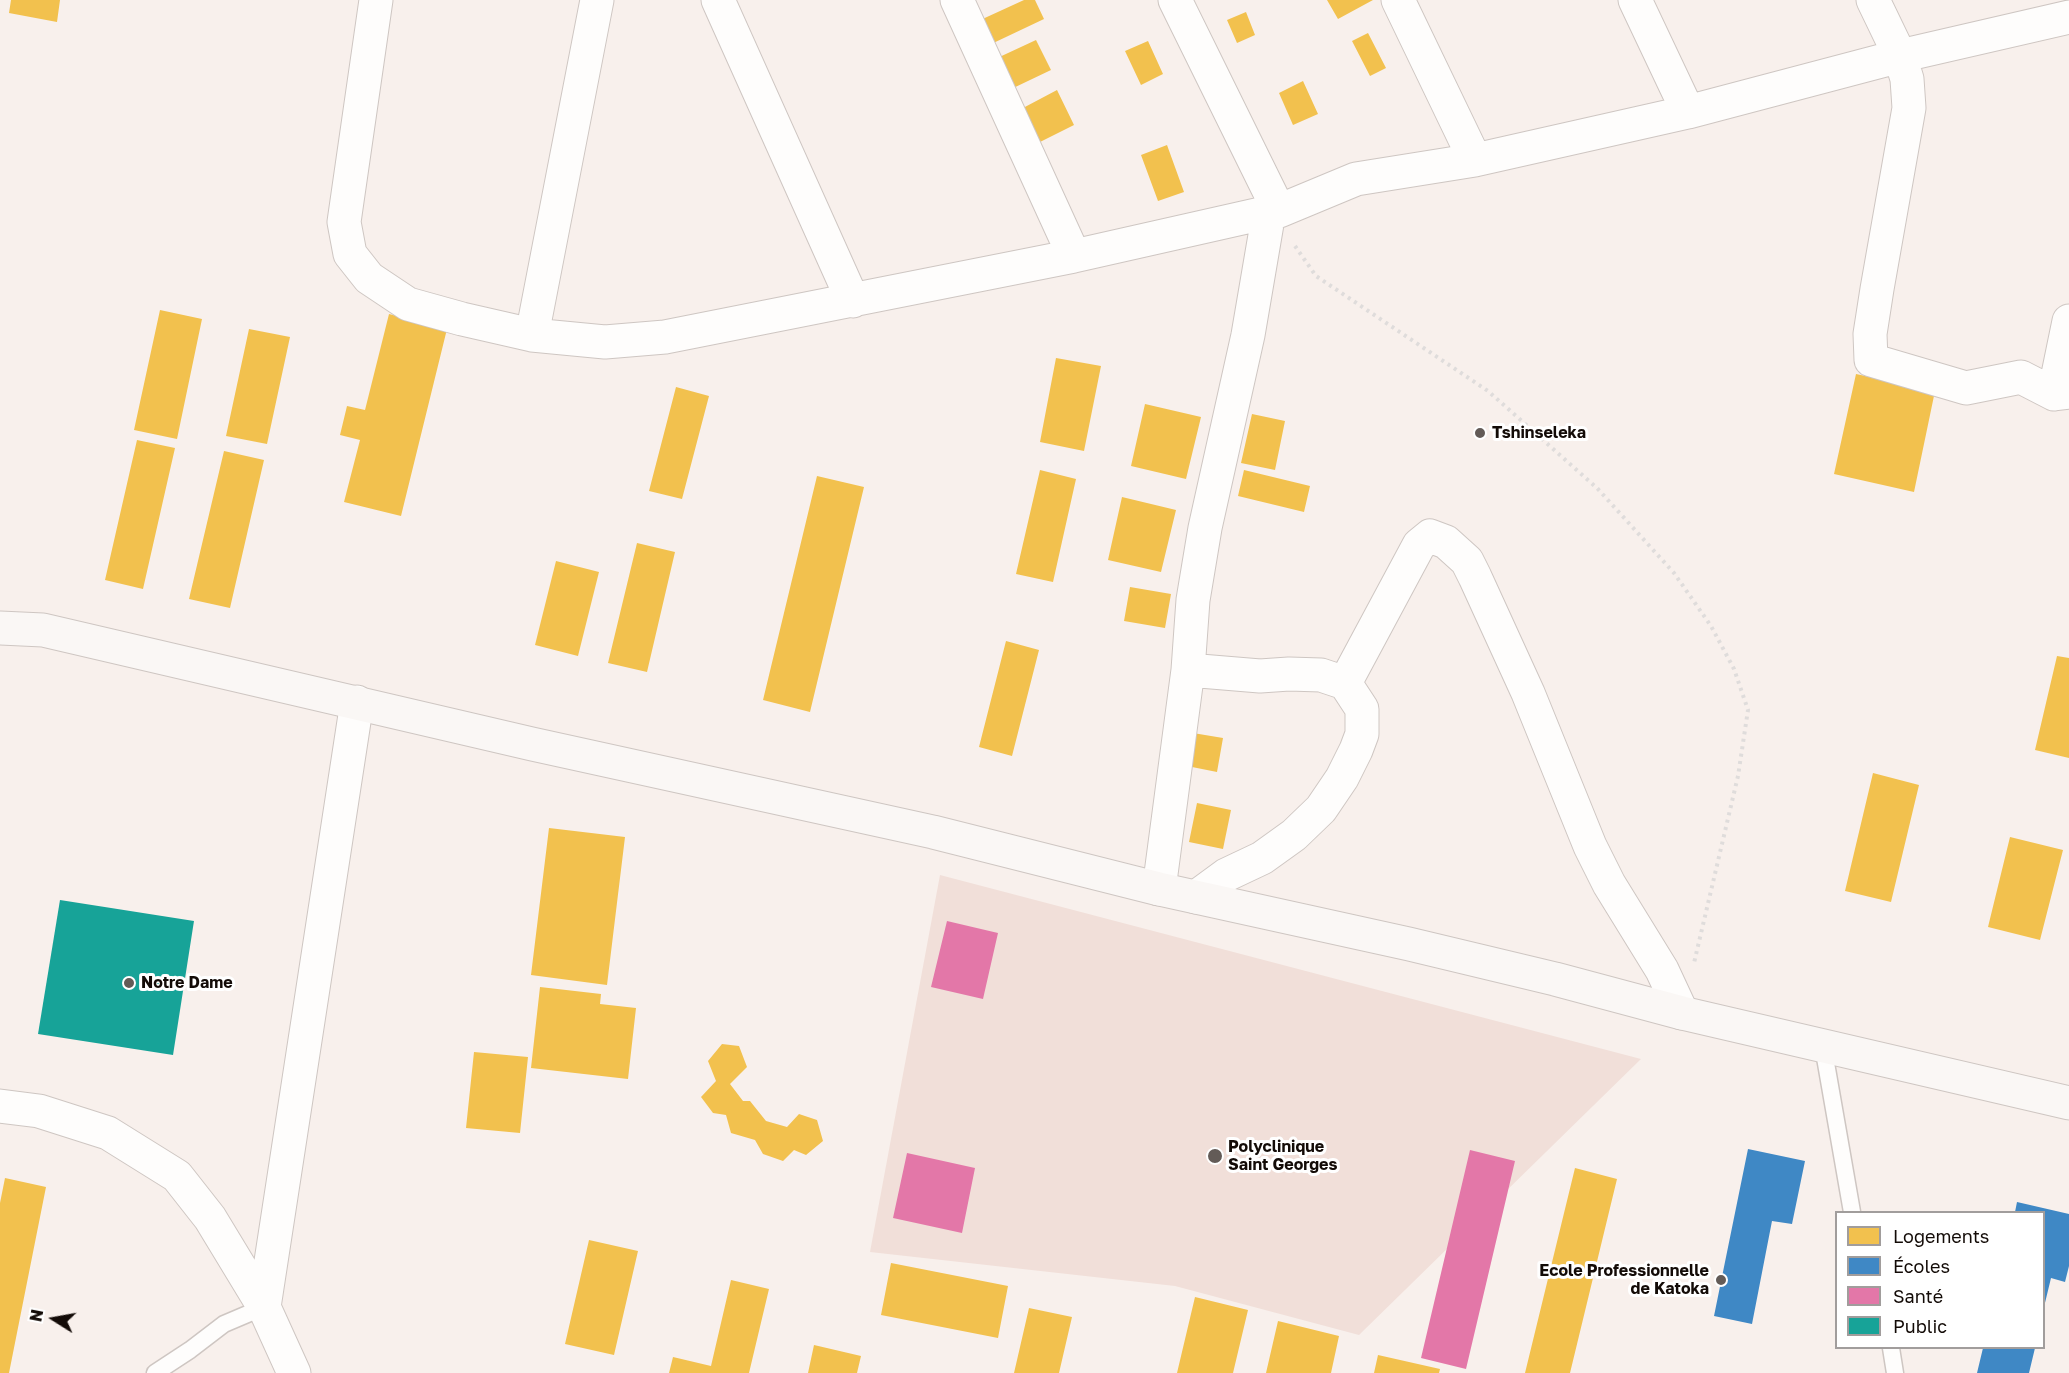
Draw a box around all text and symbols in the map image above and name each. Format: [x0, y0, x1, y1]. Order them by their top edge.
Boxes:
place label: Tshinseleka [1492, 423, 1586, 443]
marker: Tshinseleka [1473, 426, 1487, 440]
place label: Notre Dame [141, 973, 233, 993]
marker: Notre Dame [122, 976, 136, 990]
place label: Polyclinique Saint Georges [1228, 1137, 1338, 1175]
marker: Polyclinique Saint Georges [1206, 1147, 1224, 1165]
legend [1835, 1211, 2045, 1349]
text: Logements [1893, 1225, 1989, 1247]
text: Écoles [1893, 1255, 1950, 1277]
place label: Ecole Professionnelle de Katoka [1539, 1261, 1709, 1299]
marker: Ecole Professionnelle de Katoka [1714, 1273, 1728, 1287]
text: Santé [1893, 1285, 1943, 1307]
north arrow [24, 1289, 84, 1349]
text: N [25, 1308, 47, 1323]
text: Public [1893, 1315, 1947, 1337]

